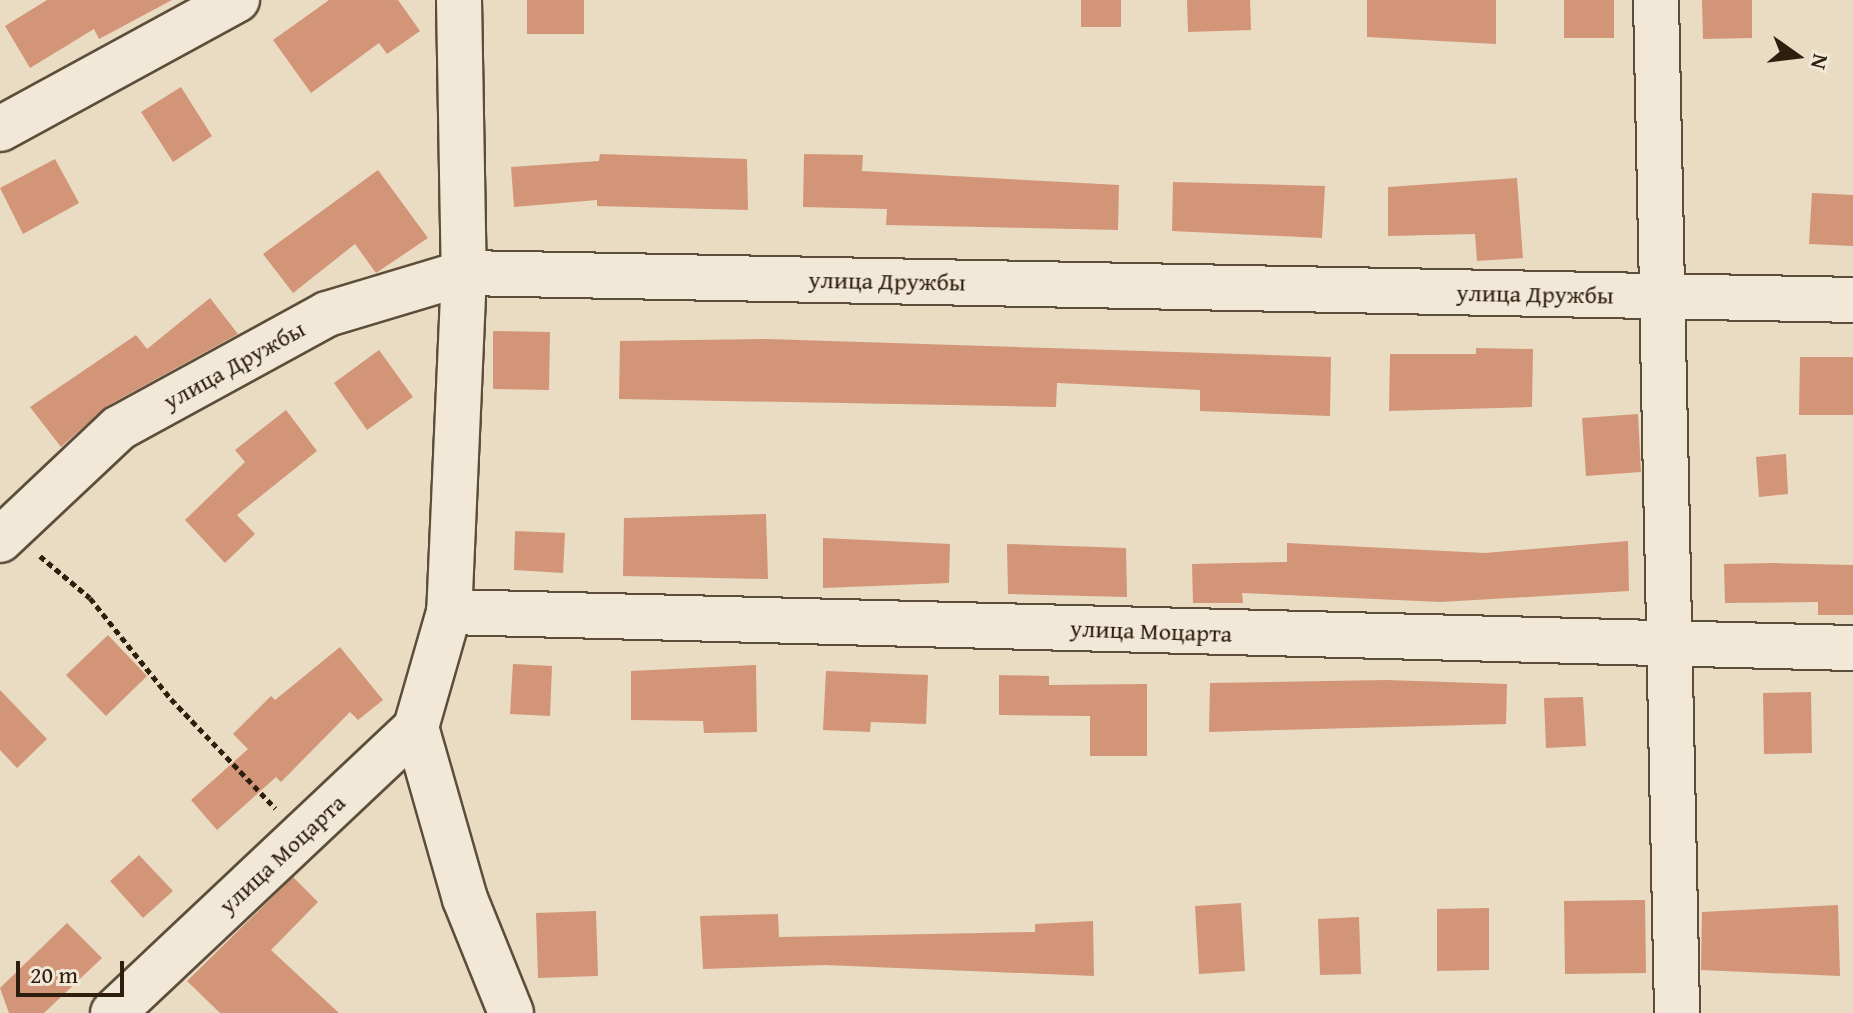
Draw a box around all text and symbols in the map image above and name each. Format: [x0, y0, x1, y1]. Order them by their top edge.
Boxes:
north arrow [1757, 16, 1837, 96]
text: N [1803, 51, 1838, 73]
street label: улица Дружбы [808, 265, 966, 297]
street label: улица Дружбы [1456, 278, 1614, 310]
street label: улица Дружбы [158, 314, 310, 416]
street label: улица Моцарта [1069, 614, 1233, 648]
street label: улица Моцарта [213, 788, 351, 920]
scale bar [20, 945, 128, 995]
text: 20 m [30, 957, 78, 992]

